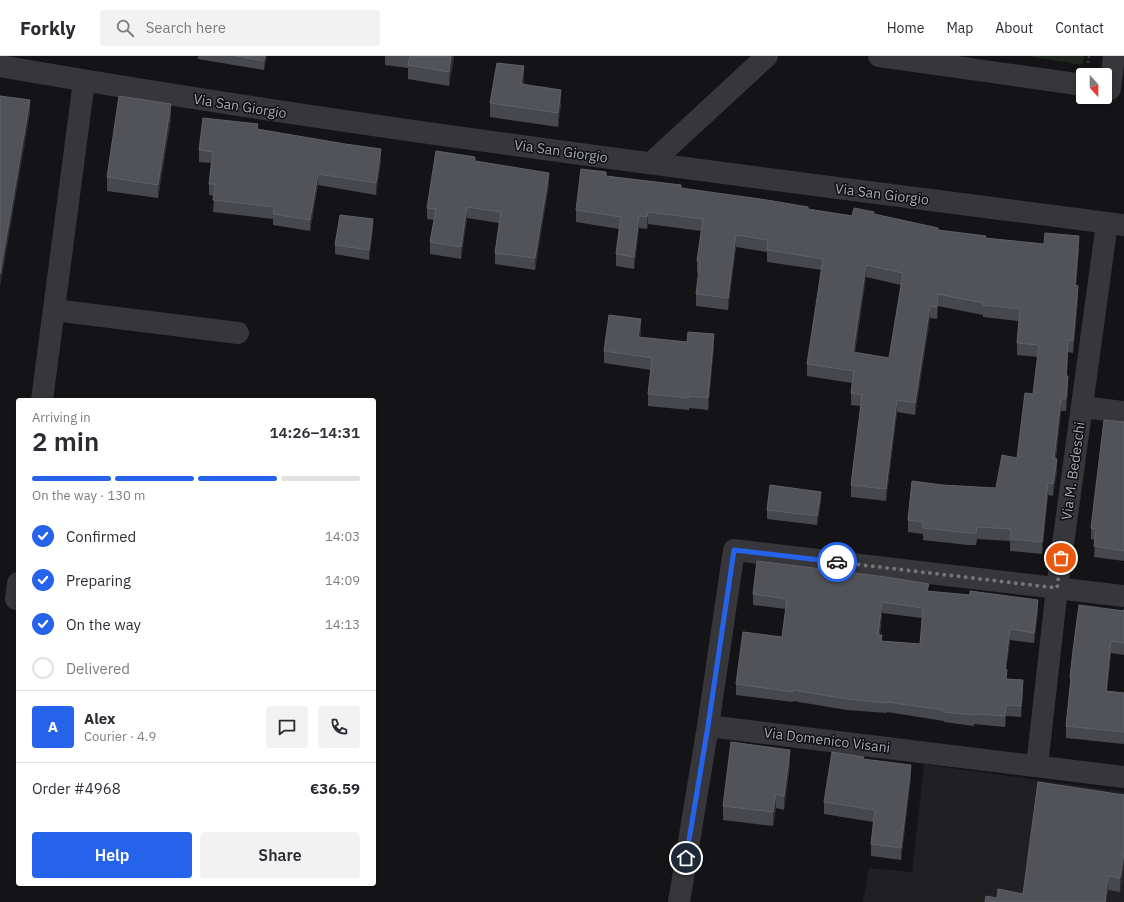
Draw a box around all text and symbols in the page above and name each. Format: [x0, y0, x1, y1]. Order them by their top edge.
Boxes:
search box [100, 10, 380, 46]
text: Forkly [20, 16, 76, 40]
icon: search [114, 17, 136, 39]
text: Search here [146, 18, 226, 37]
text: Home [887, 19, 924, 37]
text: Map [946, 19, 973, 37]
text: About [995, 19, 1033, 37]
text: Contact [1055, 19, 1104, 37]
north arrow [1076, 68, 1112, 104]
map controls [1076, 68, 1112, 104]
street label: Via San Giorgio [192, 90, 288, 122]
street label: Via San Giorgio [513, 136, 609, 166]
street label: Via San Giorgio [834, 179, 930, 209]
text: Arriving in [32, 409, 91, 426]
street label: Via M. Bedeschi [1057, 421, 1089, 521]
text: 14:26–14:31 [270, 423, 360, 442]
text: 2 min [32, 424, 99, 458]
text: On the way · 130 m [32, 487, 145, 504]
icon: check [32, 525, 54, 547]
text: Confirmed [66, 527, 136, 546]
text: 14:03 [325, 528, 360, 545]
pin [1044, 541, 1078, 575]
courier [817, 542, 857, 582]
icon: bag [1050, 547, 1072, 569]
icon: car [826, 551, 848, 573]
icon: check [32, 569, 54, 591]
text: Preparing [66, 571, 131, 590]
text: 14:09 [325, 572, 360, 589]
icon: check [32, 613, 54, 635]
text: On the way [66, 615, 141, 634]
text: 14:13 [325, 616, 360, 633]
text: Delivered [66, 659, 130, 678]
button: chat [266, 706, 308, 748]
button: phone [318, 706, 360, 748]
text: Alex [84, 709, 115, 728]
text: A [48, 717, 58, 736]
street label: Via Domenico Visani [763, 723, 891, 757]
text: Courier · 4.9 [84, 728, 156, 745]
text: Order #4968 [32, 779, 121, 798]
text: €36.59 [310, 779, 360, 798]
button: Help [32, 832, 192, 878]
button: Share [200, 832, 360, 878]
pin [669, 841, 703, 875]
icon: home [675, 847, 697, 869]

